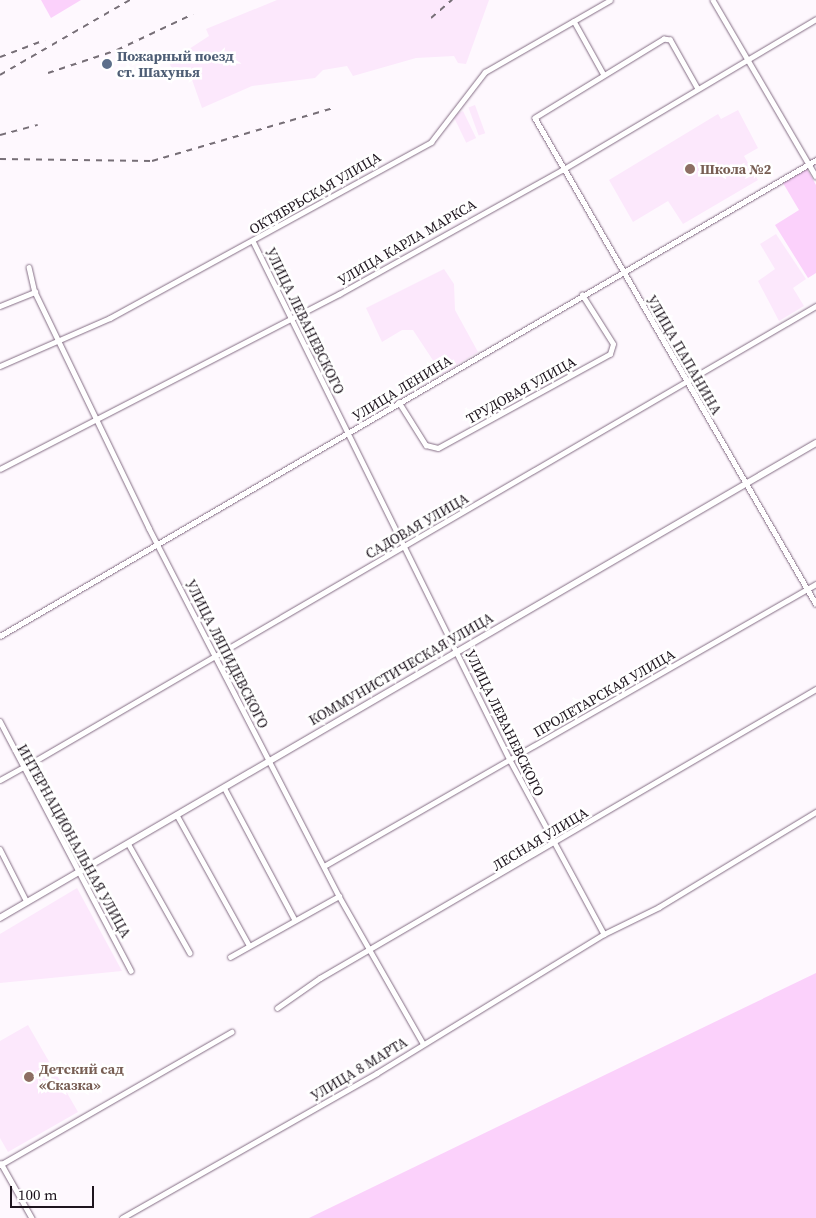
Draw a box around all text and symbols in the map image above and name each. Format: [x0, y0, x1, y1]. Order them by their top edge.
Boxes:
place label: Пожарный поезд ст. Шахунья [117, 48, 234, 80]
marker: Пожарный поезд ст. Шахунья [101, 58, 113, 70]
street label: ОКТЯБРЬСКАЯ УЛИЦА [246, 148, 384, 238]
place label: Школа №2 [700, 161, 771, 177]
marker: Школа №2 [684, 163, 696, 175]
street label: УЛИЦА КАРЛА МАРКСА [335, 196, 479, 288]
street label: УЛИЦА ЛЕВАНЕВСКОГО [262, 245, 348, 397]
street label: УЛИЦА ПАПАНИНА [643, 292, 725, 418]
street label: УЛИЦА ЛЕНИНА [349, 352, 455, 424]
street label: ТРУДОВАЯ УЛИЦА [463, 353, 579, 427]
street label: САДОВАЯ УЛИЦА [363, 490, 471, 562]
street label: УЛИЦА ЛЯПИДЕВСКОГО [182, 577, 272, 731]
street label: КОММУНИСТИЧЕСКАЯ УЛИЦА [306, 609, 496, 729]
street label: ПРОЛЕТАРСКАЯ УЛИЦА [530, 646, 678, 740]
street label: УЛИЦА ЛЕВАНЕВСКОГО [462, 647, 548, 799]
street label: ИНТЕРНАЦИОНАЛЬНАЯ УЛИЦА [14, 741, 134, 941]
street label: ЛЕСНАЯ УЛИЦА [489, 804, 591, 874]
street label: УЛИЦА 8 МАРТА [308, 1034, 410, 1104]
place label: Детский сад «Сказка» [39, 1061, 124, 1094]
marker: Детский сад «Сказка» [23, 1071, 35, 1083]
scale bar [12, 1176, 96, 1208]
text: 100 m [18, 1184, 58, 1205]

